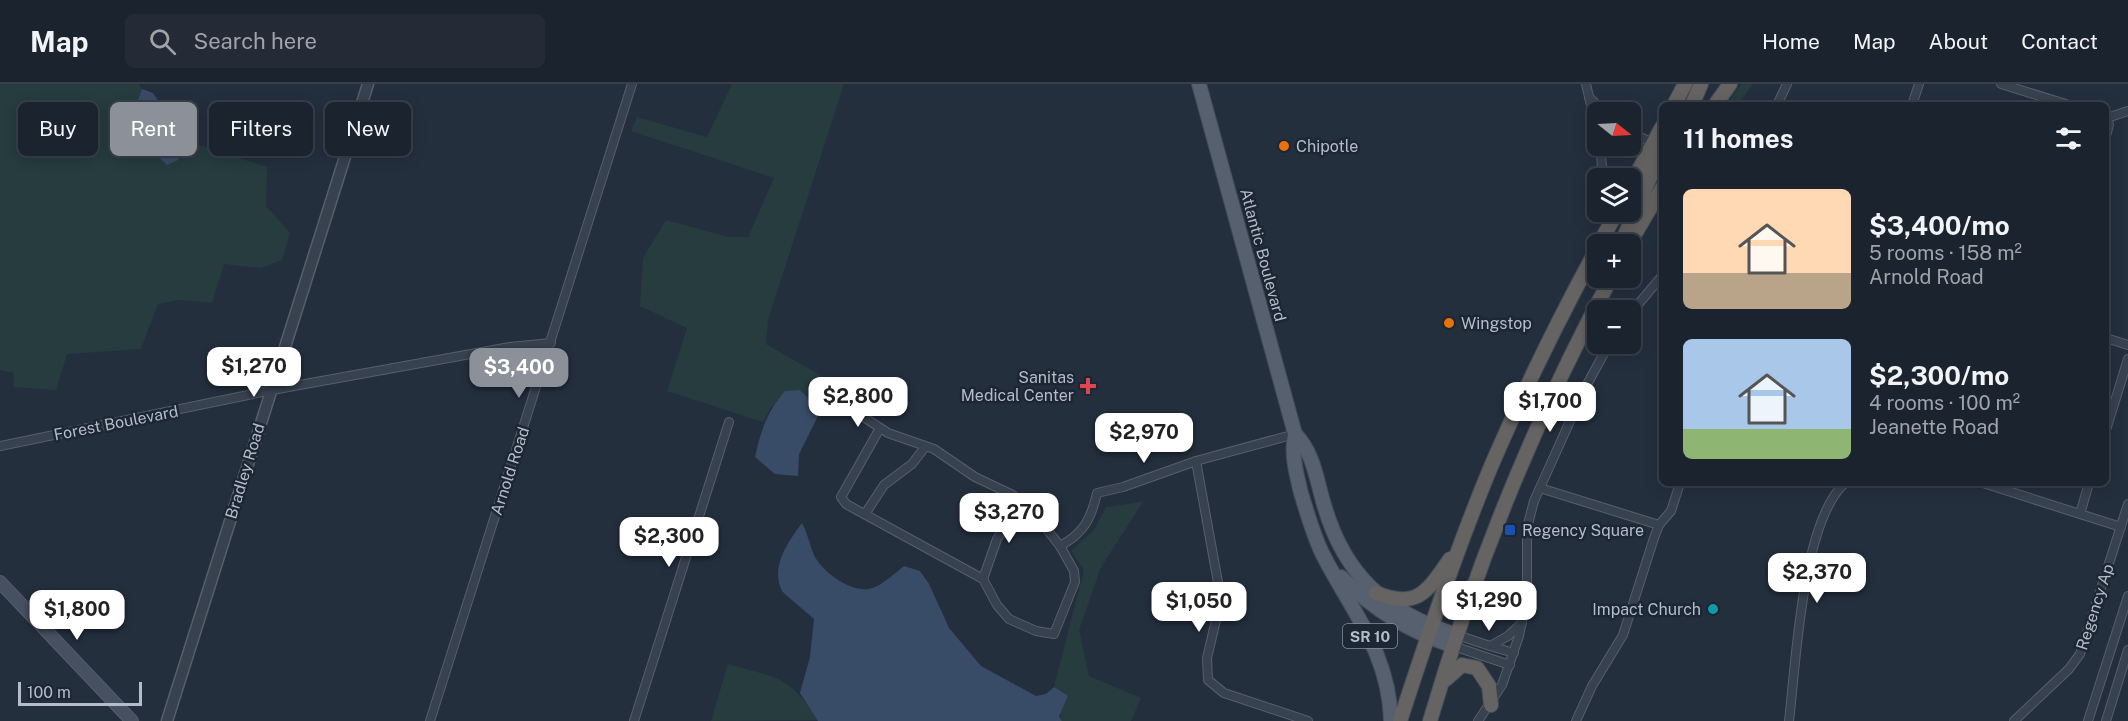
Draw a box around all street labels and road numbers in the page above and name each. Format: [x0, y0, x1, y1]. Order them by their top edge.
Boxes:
street label: Atlantic Boulevard [1236, 186, 1290, 324]
street label: Forest Boulevard [52, 402, 180, 444]
street label: Bradley Road [221, 421, 269, 521]
street label: Arnold Road [487, 424, 533, 518]
street label: Regency Ap [2072, 562, 2118, 652]
road number: SR 10 [1343, 624, 1397, 648]

